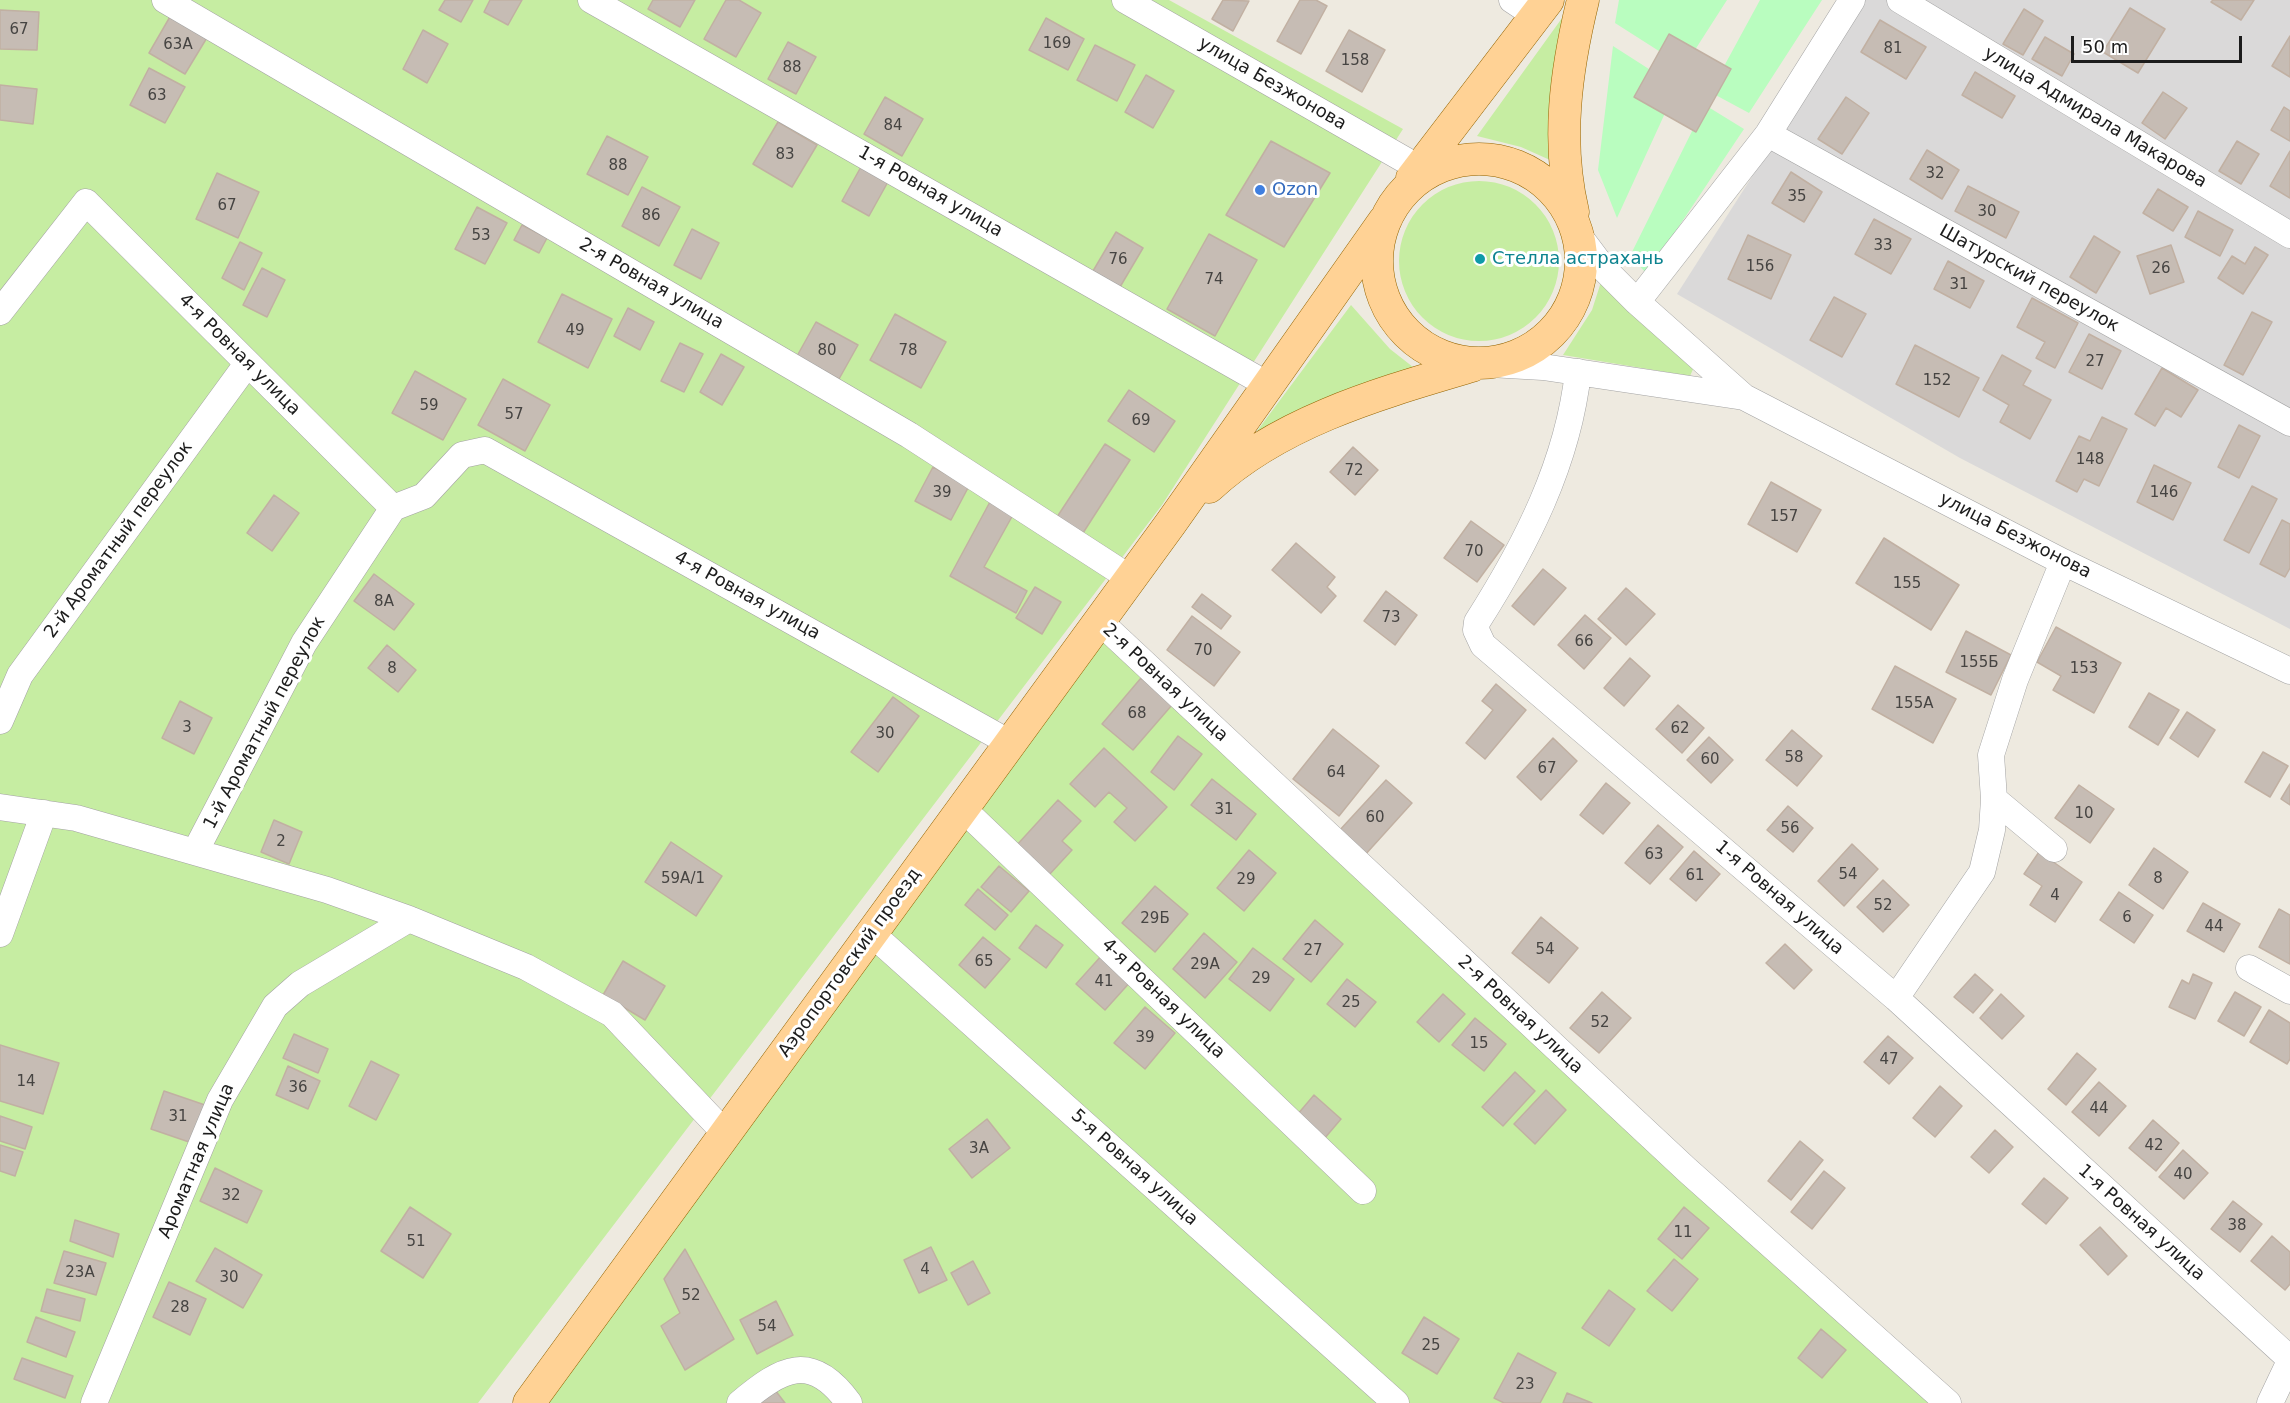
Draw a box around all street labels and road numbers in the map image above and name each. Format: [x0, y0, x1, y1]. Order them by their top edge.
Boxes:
street label: улица Безжонова [1194, 33, 1350, 135]
street label: улица Адмирала Макарова [1980, 43, 2210, 193]
street label: 1-я Ровная улица [854, 142, 1006, 242]
street label: Шатурский переулок [1935, 221, 2123, 337]
street label: 2-я Ровная улица [575, 234, 727, 334]
street label: 4-я Ровная улица [174, 290, 304, 420]
street label: 2-й Ароматный переулок [40, 437, 198, 643]
street label: улица Безжонова [1935, 488, 2095, 584]
street label: 4-я Ровная улица [670, 547, 824, 645]
street label: 1-й Ароматный переулок [200, 613, 330, 833]
street label: 2-я Ровная улица [1098, 619, 1232, 747]
street label: 1-я Ровная улица [1710, 836, 1848, 960]
street label: Аэропортовский проезд [774, 864, 926, 1062]
street label: 4-я Ровная улица [1097, 934, 1229, 1064]
street label: 2-я Ровная улица [1453, 951, 1587, 1079]
street label: Ароматная улица [155, 1080, 239, 1242]
street label: 5-я Ровная улица [1066, 1105, 1202, 1231]
street label: 1-я Ровная улица [2073, 1160, 2209, 1286]

